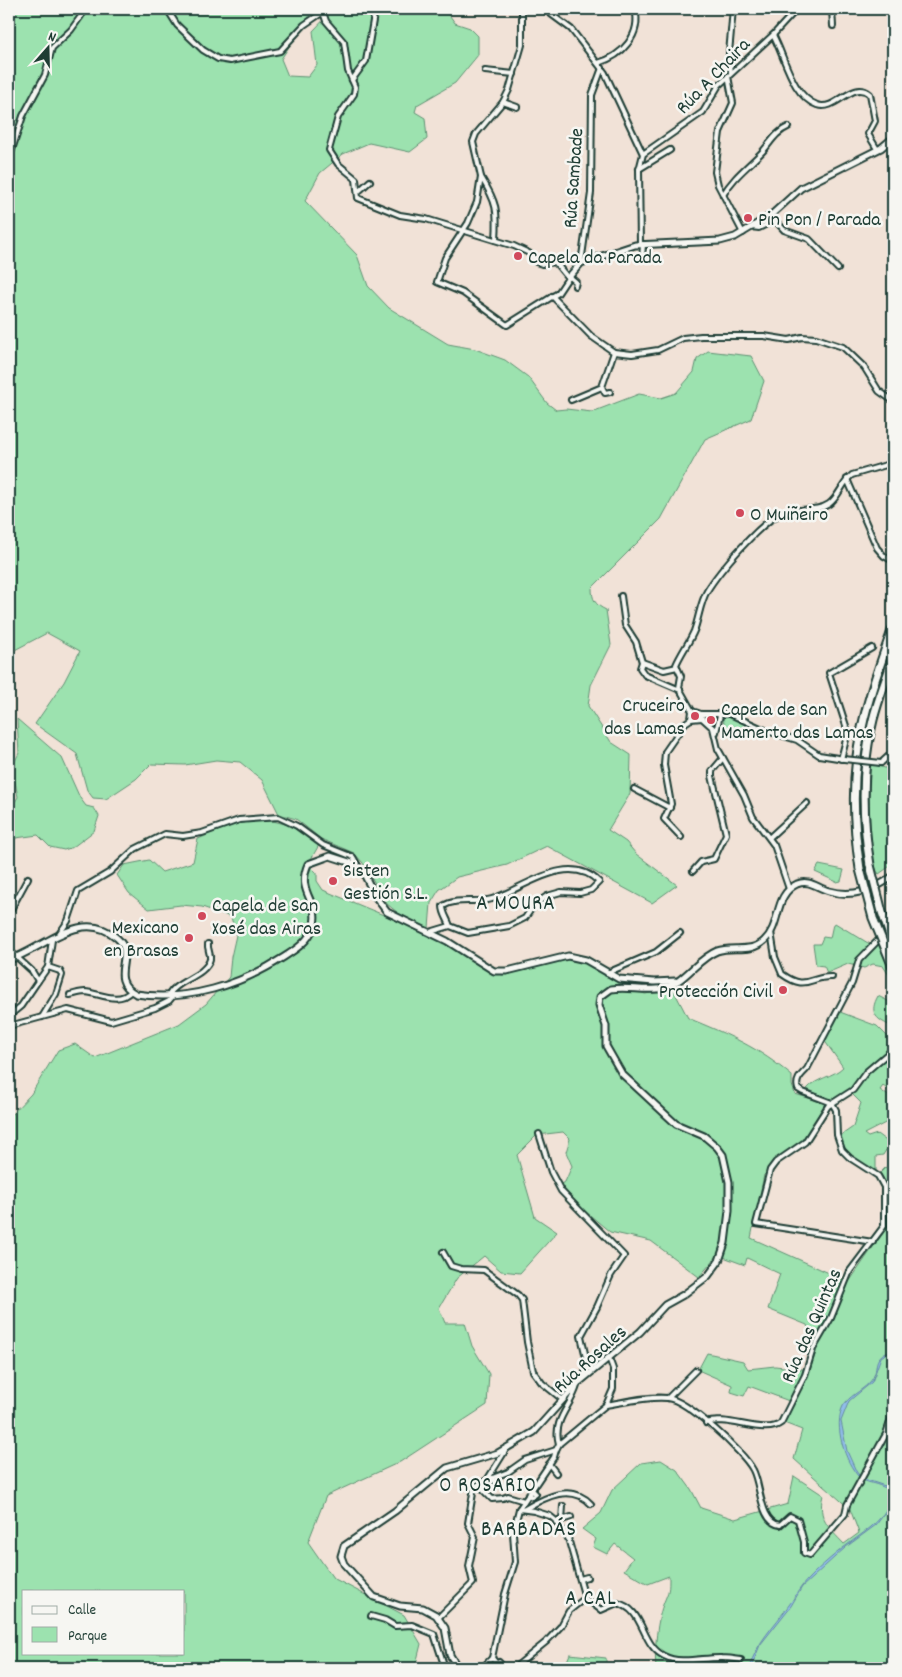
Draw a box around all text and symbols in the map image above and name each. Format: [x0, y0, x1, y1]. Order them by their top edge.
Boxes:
north arrow [22, 22, 72, 72]
text: N [45, 27, 59, 48]
street label: Rúa A Chaira [670, 32, 758, 122]
street label: Rúa Sambade [558, 127, 592, 229]
place label: Pin Pon / Parada [758, 207, 881, 235]
marker: Pin Pon / Parada [742, 212, 754, 224]
place label: Capela da Parada [528, 245, 662, 273]
marker: Capela da Parada [512, 250, 524, 262]
place label: O Muiñeiro [750, 502, 828, 530]
marker: O Muiñeiro [734, 507, 746, 519]
place label: Cruceiro das Lamas [604, 693, 685, 744]
place label: Capela de San Mamerto das Lamas [721, 697, 874, 748]
marker: Cruceiro das Lamas [689, 710, 701, 722]
marker: Capela de San Mamerto das Lamas [705, 714, 717, 726]
place label: Sisten Gestión S.L. [343, 858, 428, 909]
marker: Sisten Gestión S.L. [327, 875, 339, 887]
district label: A MOURA [476, 890, 556, 920]
place label: Capela de San Xosé das Airas [212, 893, 321, 944]
marker: Capela de San Xosé das Airas [196, 910, 208, 922]
place label: Mexicano en Brasas [104, 915, 179, 966]
marker: Mexicano en Brasas [183, 932, 195, 944]
place label: Protección Civil [659, 979, 773, 1007]
marker: Protección Civil [777, 984, 789, 996]
street label: Rúa das Quintas [775, 1265, 850, 1388]
street label: Rúa Rosales [548, 1319, 634, 1401]
district label: O ROSARIO [439, 1472, 537, 1502]
district label: BARBADÁS [481, 1515, 577, 1546]
district label: A CAL [565, 1585, 617, 1615]
legend [22, 1590, 185, 1654]
text: Calle [68, 1600, 97, 1622]
text: Parque [68, 1626, 108, 1648]

